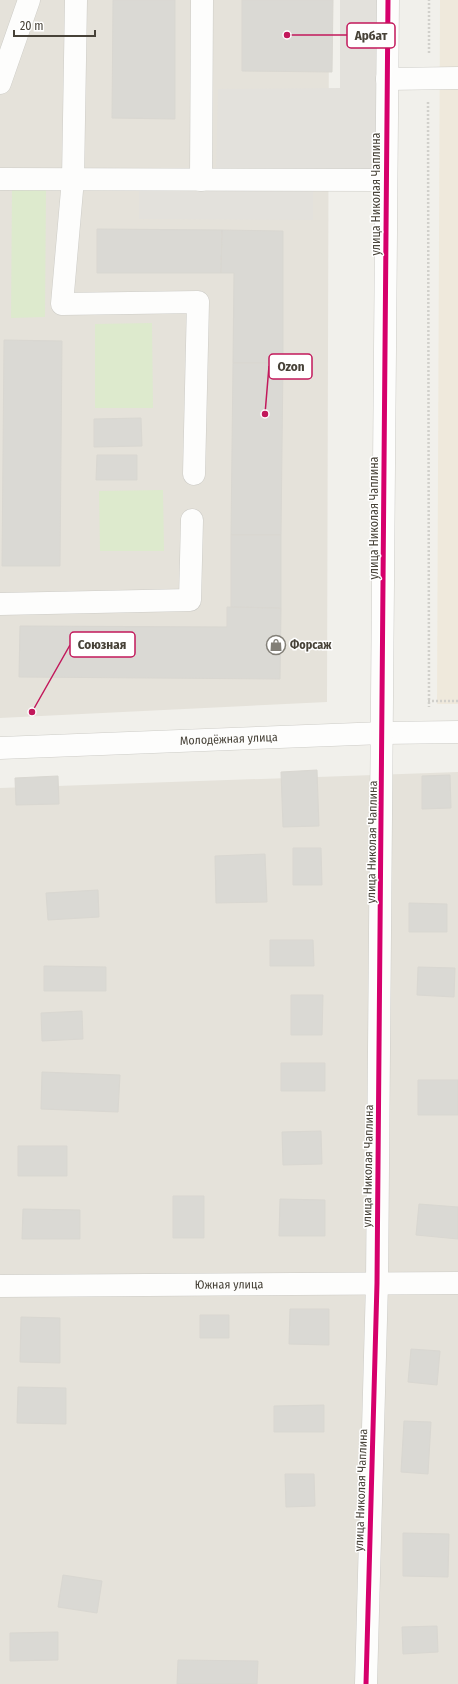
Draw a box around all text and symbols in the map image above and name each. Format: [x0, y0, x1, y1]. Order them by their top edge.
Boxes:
scale bar [14, 12, 95, 38]
text: 20 m [20, 19, 44, 33]
callout: Арбат [347, 23, 395, 48]
text: Арбат [354, 28, 388, 43]
street label: улица Николая Чаплина [369, 132, 383, 255]
callout: Ozon [269, 354, 312, 379]
text: Ozon [277, 359, 305, 374]
street label: улица Николая Чаплина [367, 456, 381, 579]
callout: Союзная [70, 632, 135, 657]
shop icon: Форсаж [265, 634, 287, 656]
text: Союзная [78, 637, 126, 652]
place label: Форсаж [290, 638, 332, 652]
street label: Молодёжная улица [180, 730, 278, 748]
street label: улица Николая Чаплина [364, 780, 380, 904]
street label: улица Николая Чаплина [360, 1104, 376, 1228]
street label: Южная улица [195, 1277, 263, 1292]
street label: улица Николая Чаплина [352, 1428, 370, 1552]

